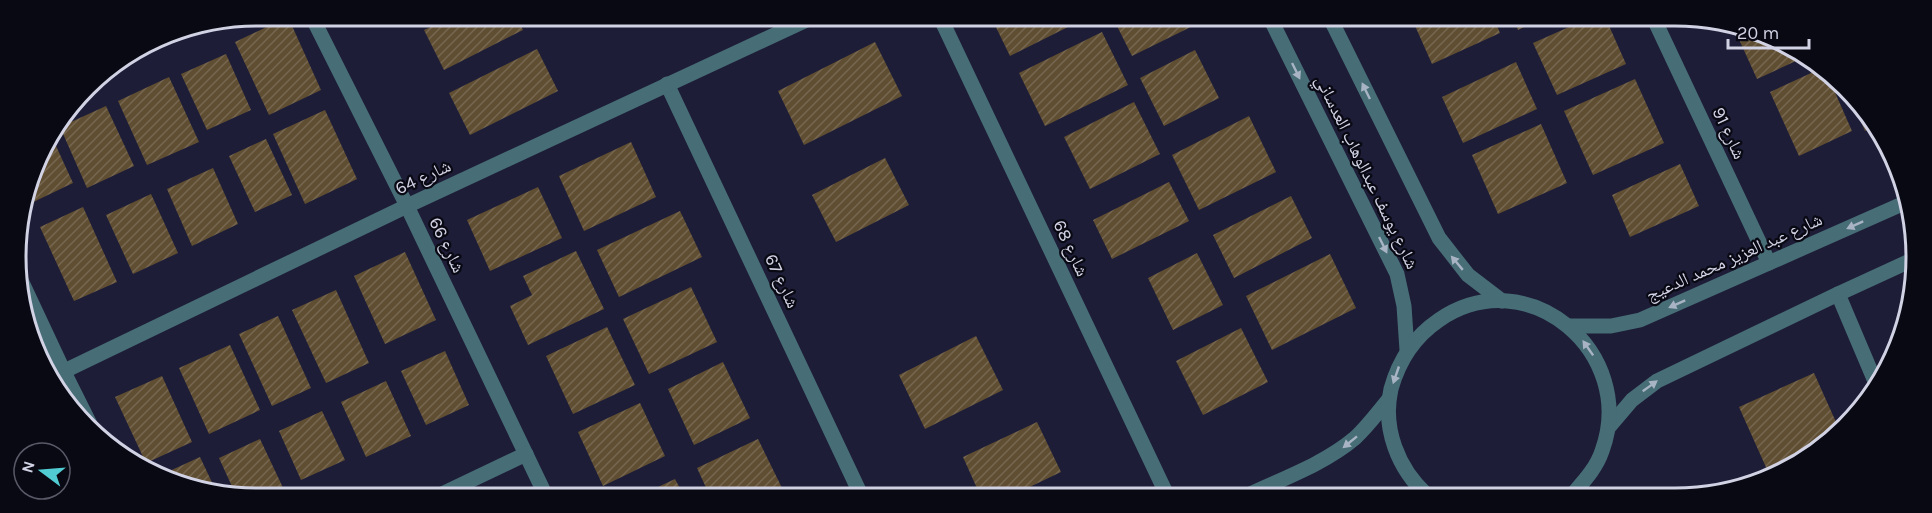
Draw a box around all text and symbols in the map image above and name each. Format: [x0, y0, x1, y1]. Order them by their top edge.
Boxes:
scale bar [1728, 12, 1809, 50]
text: 20 m [1737, 22, 1779, 44]
one-way arrow [1291, 62, 1301, 79]
street label: شارع يوسف عبدالوهاب العدساني [1307, 71, 1424, 274]
one-way arrow [1362, 83, 1371, 100]
street label: شارع 91 [1707, 103, 1751, 163]
street label: شارع 64 [392, 155, 454, 199]
street label: شارع عبد العزيز محمد الدعيج [1642, 208, 1826, 307]
street label: شارع 66 [424, 214, 470, 276]
street label: شارع 68 [1048, 216, 1094, 280]
one-way arrow [1847, 220, 1864, 229]
one-way arrow [1378, 237, 1388, 254]
street label: شارع 67 [760, 250, 804, 312]
one-way arrow [1451, 255, 1464, 271]
one-way arrow [1668, 299, 1686, 309]
one-way arrow [1582, 341, 1594, 357]
one-way arrow [1390, 367, 1400, 385]
one-way arrow [1642, 380, 1658, 392]
one-way arrow [1342, 435, 1358, 448]
north arrow [12, 441, 72, 501]
text: N [17, 459, 39, 475]

